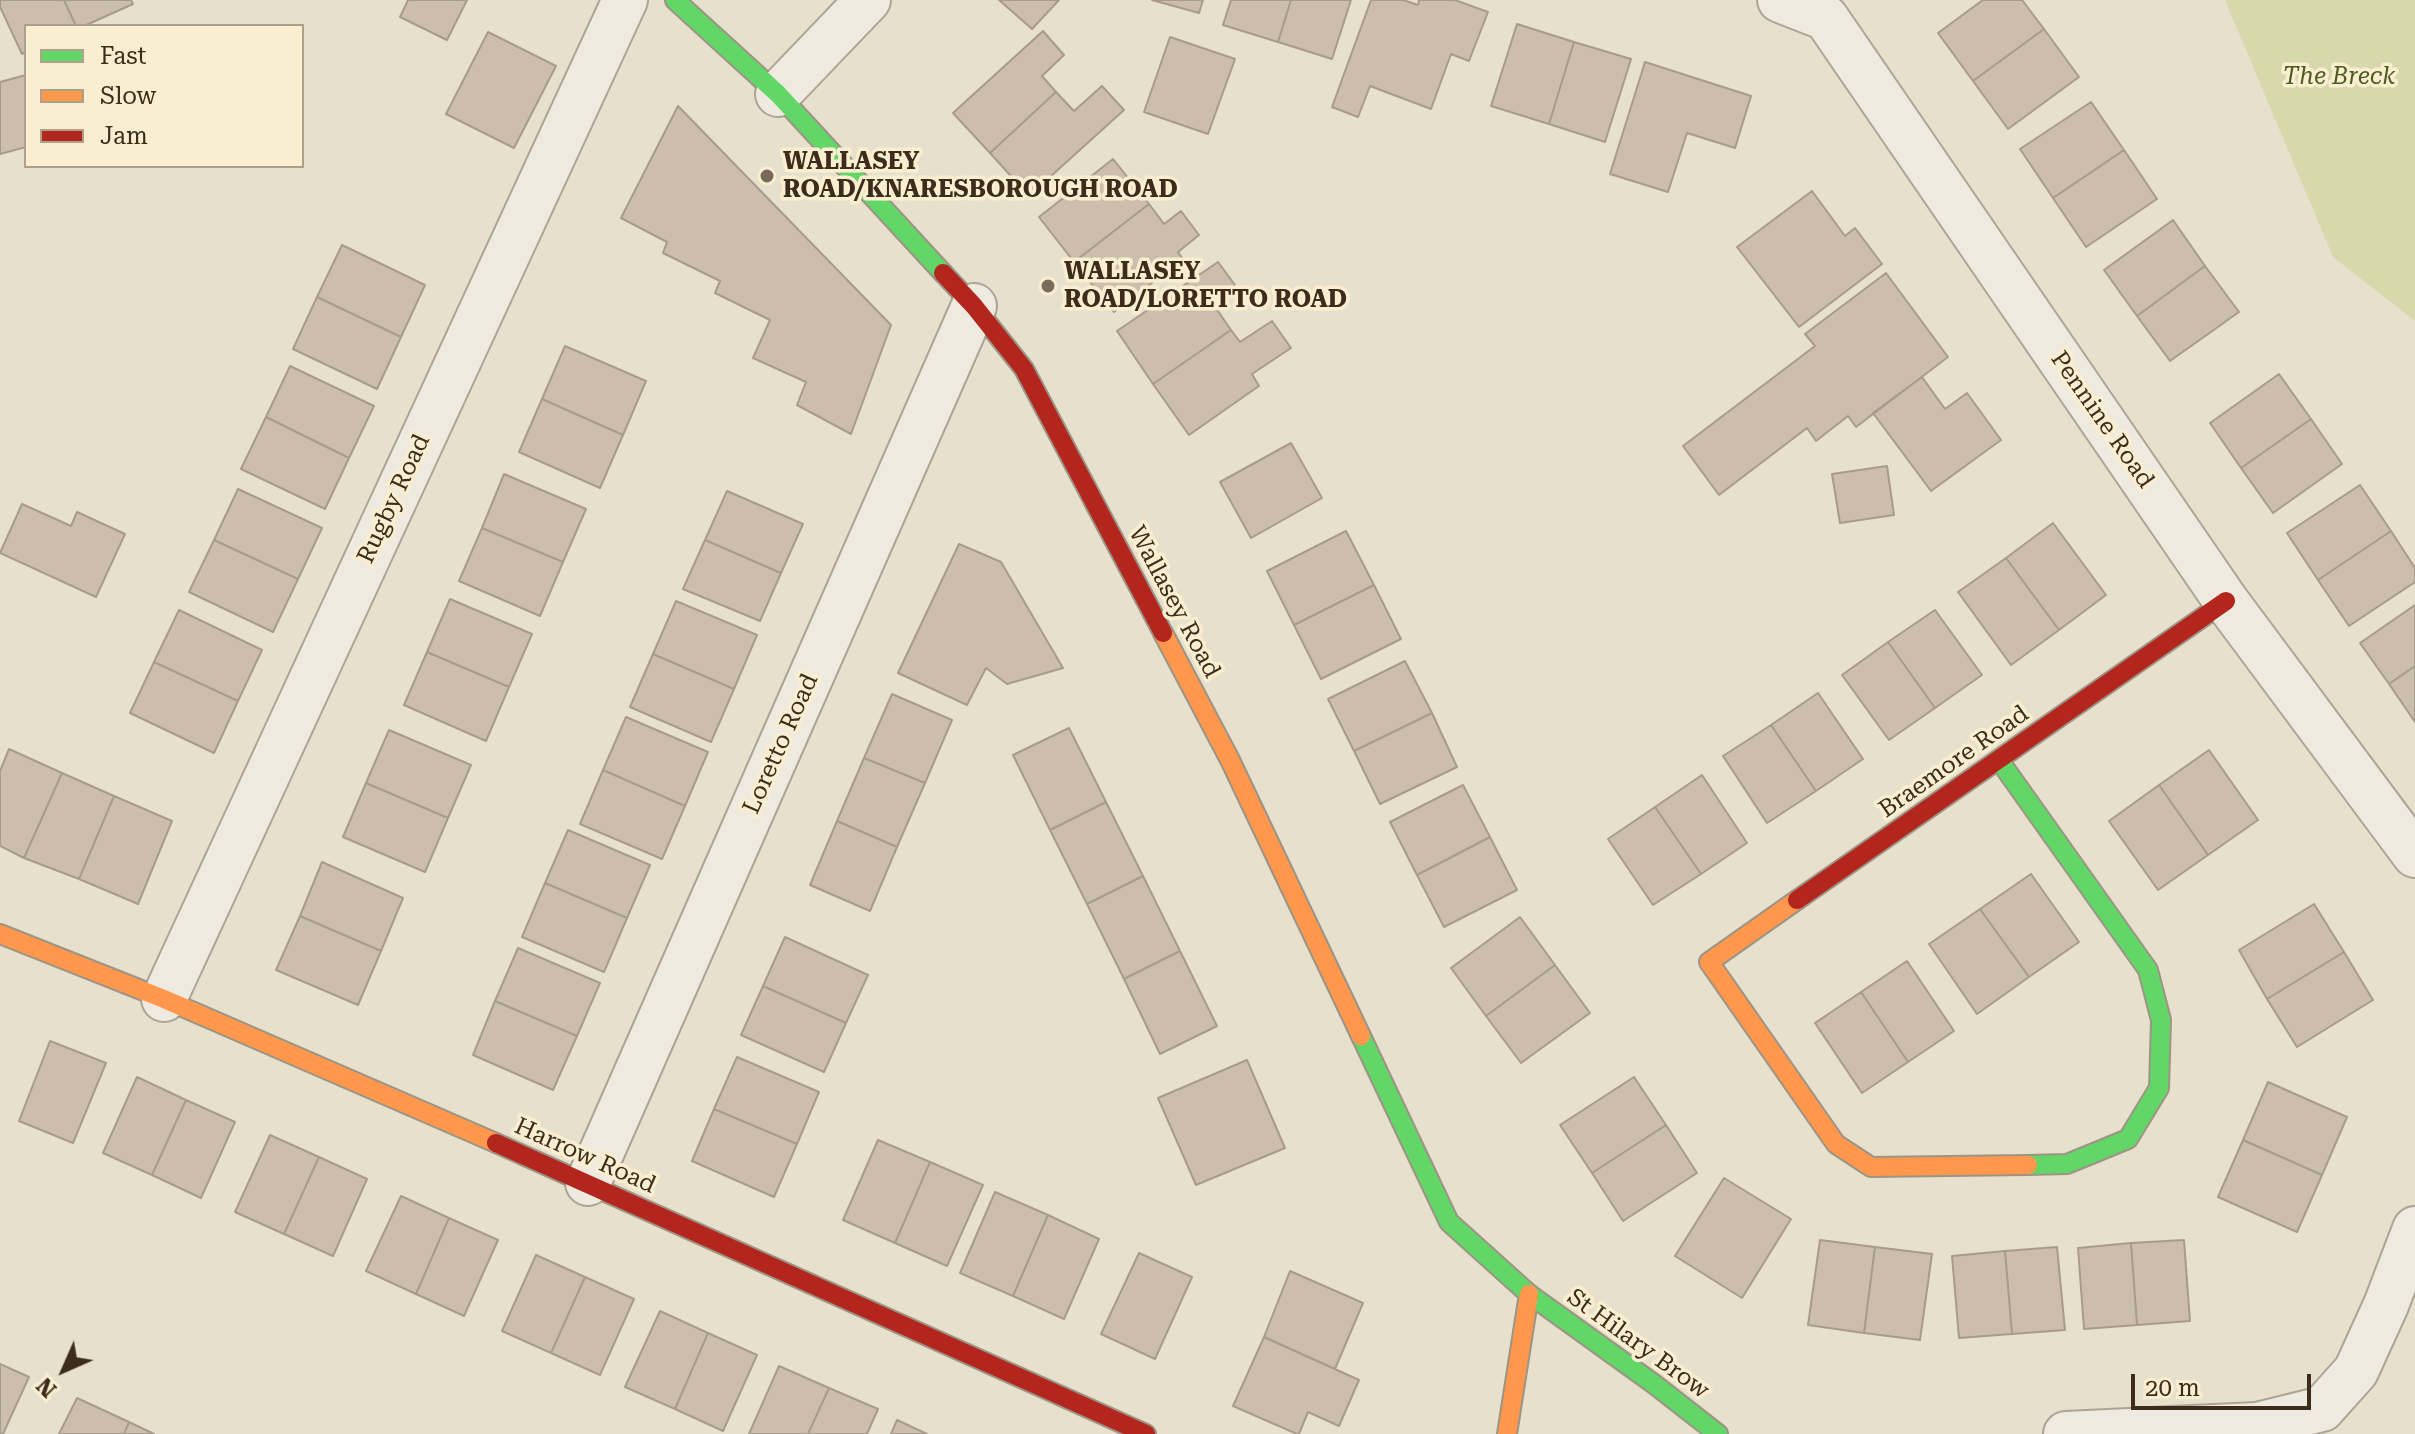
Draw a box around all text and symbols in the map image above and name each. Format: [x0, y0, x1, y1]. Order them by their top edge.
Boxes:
legend [24, 24, 304, 168]
text: Fast [100, 42, 147, 70]
park label: The Breck [2283, 63, 2395, 91]
text: Slow [100, 82, 156, 110]
text: Jam [100, 122, 148, 150]
place label: WALLASEY ROAD/KNARESBOROUGH ROAD [783, 148, 1178, 204]
marker: WALLASEY ROAD/KNARESBOROUGH ROAD [758, 167, 776, 185]
place label: WALLASEY ROAD/LORETTO ROAD [1064, 258, 1347, 314]
marker: WALLASEY ROAD/LORETTO ROAD [1039, 277, 1057, 295]
street label: Pennine Road [2044, 346, 2160, 494]
street label: Rugby Road [352, 430, 436, 568]
street label: Wallasey Road [1122, 521, 1226, 683]
street label: Loretto Road [737, 670, 825, 818]
street label: Braemore Road [1874, 700, 2034, 824]
street label: Harrow Road [510, 1112, 660, 1200]
street label: St Hilary Brow [1561, 1283, 1715, 1405]
north arrow [24, 1330, 104, 1410]
scale bar [2135, 1358, 2315, 1408]
text: N [32, 1372, 62, 1402]
text: 20 m [2145, 1374, 2200, 1402]

